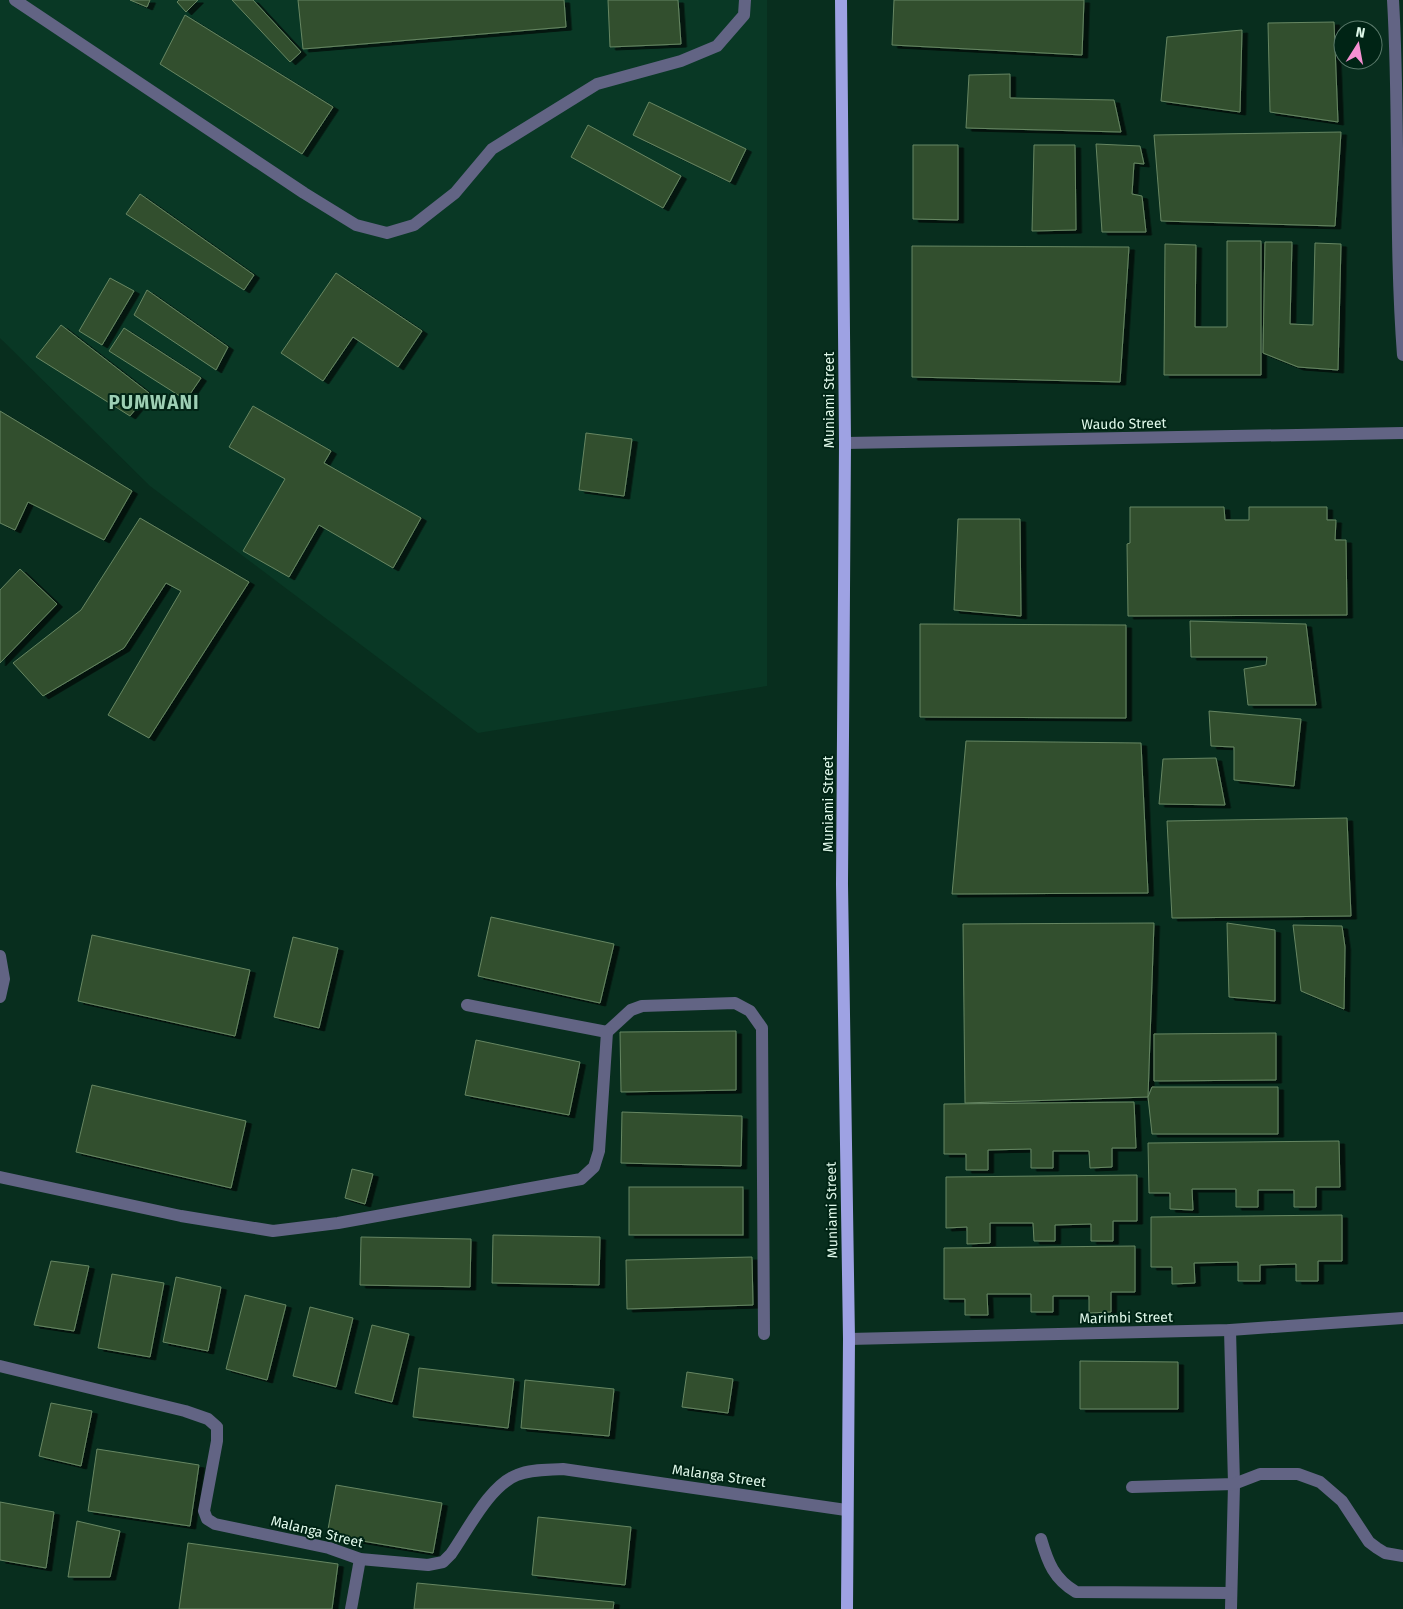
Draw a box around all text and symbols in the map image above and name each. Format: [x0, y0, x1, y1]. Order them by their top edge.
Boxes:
north arrow [1333, 20, 1383, 70]
text: N [1354, 23, 1367, 42]
street label: Muniami Street [821, 351, 838, 448]
district label: PUMWANI [108, 391, 200, 414]
street label: Waudo Street [1081, 415, 1168, 433]
street label: Muniami Street [820, 755, 837, 852]
street label: Muniami Street [823, 1161, 841, 1258]
street label: Marimbi Street [1079, 1309, 1174, 1327]
street label: Malanga Street [671, 1461, 768, 1491]
street label: Malanga Street [269, 1512, 366, 1552]

